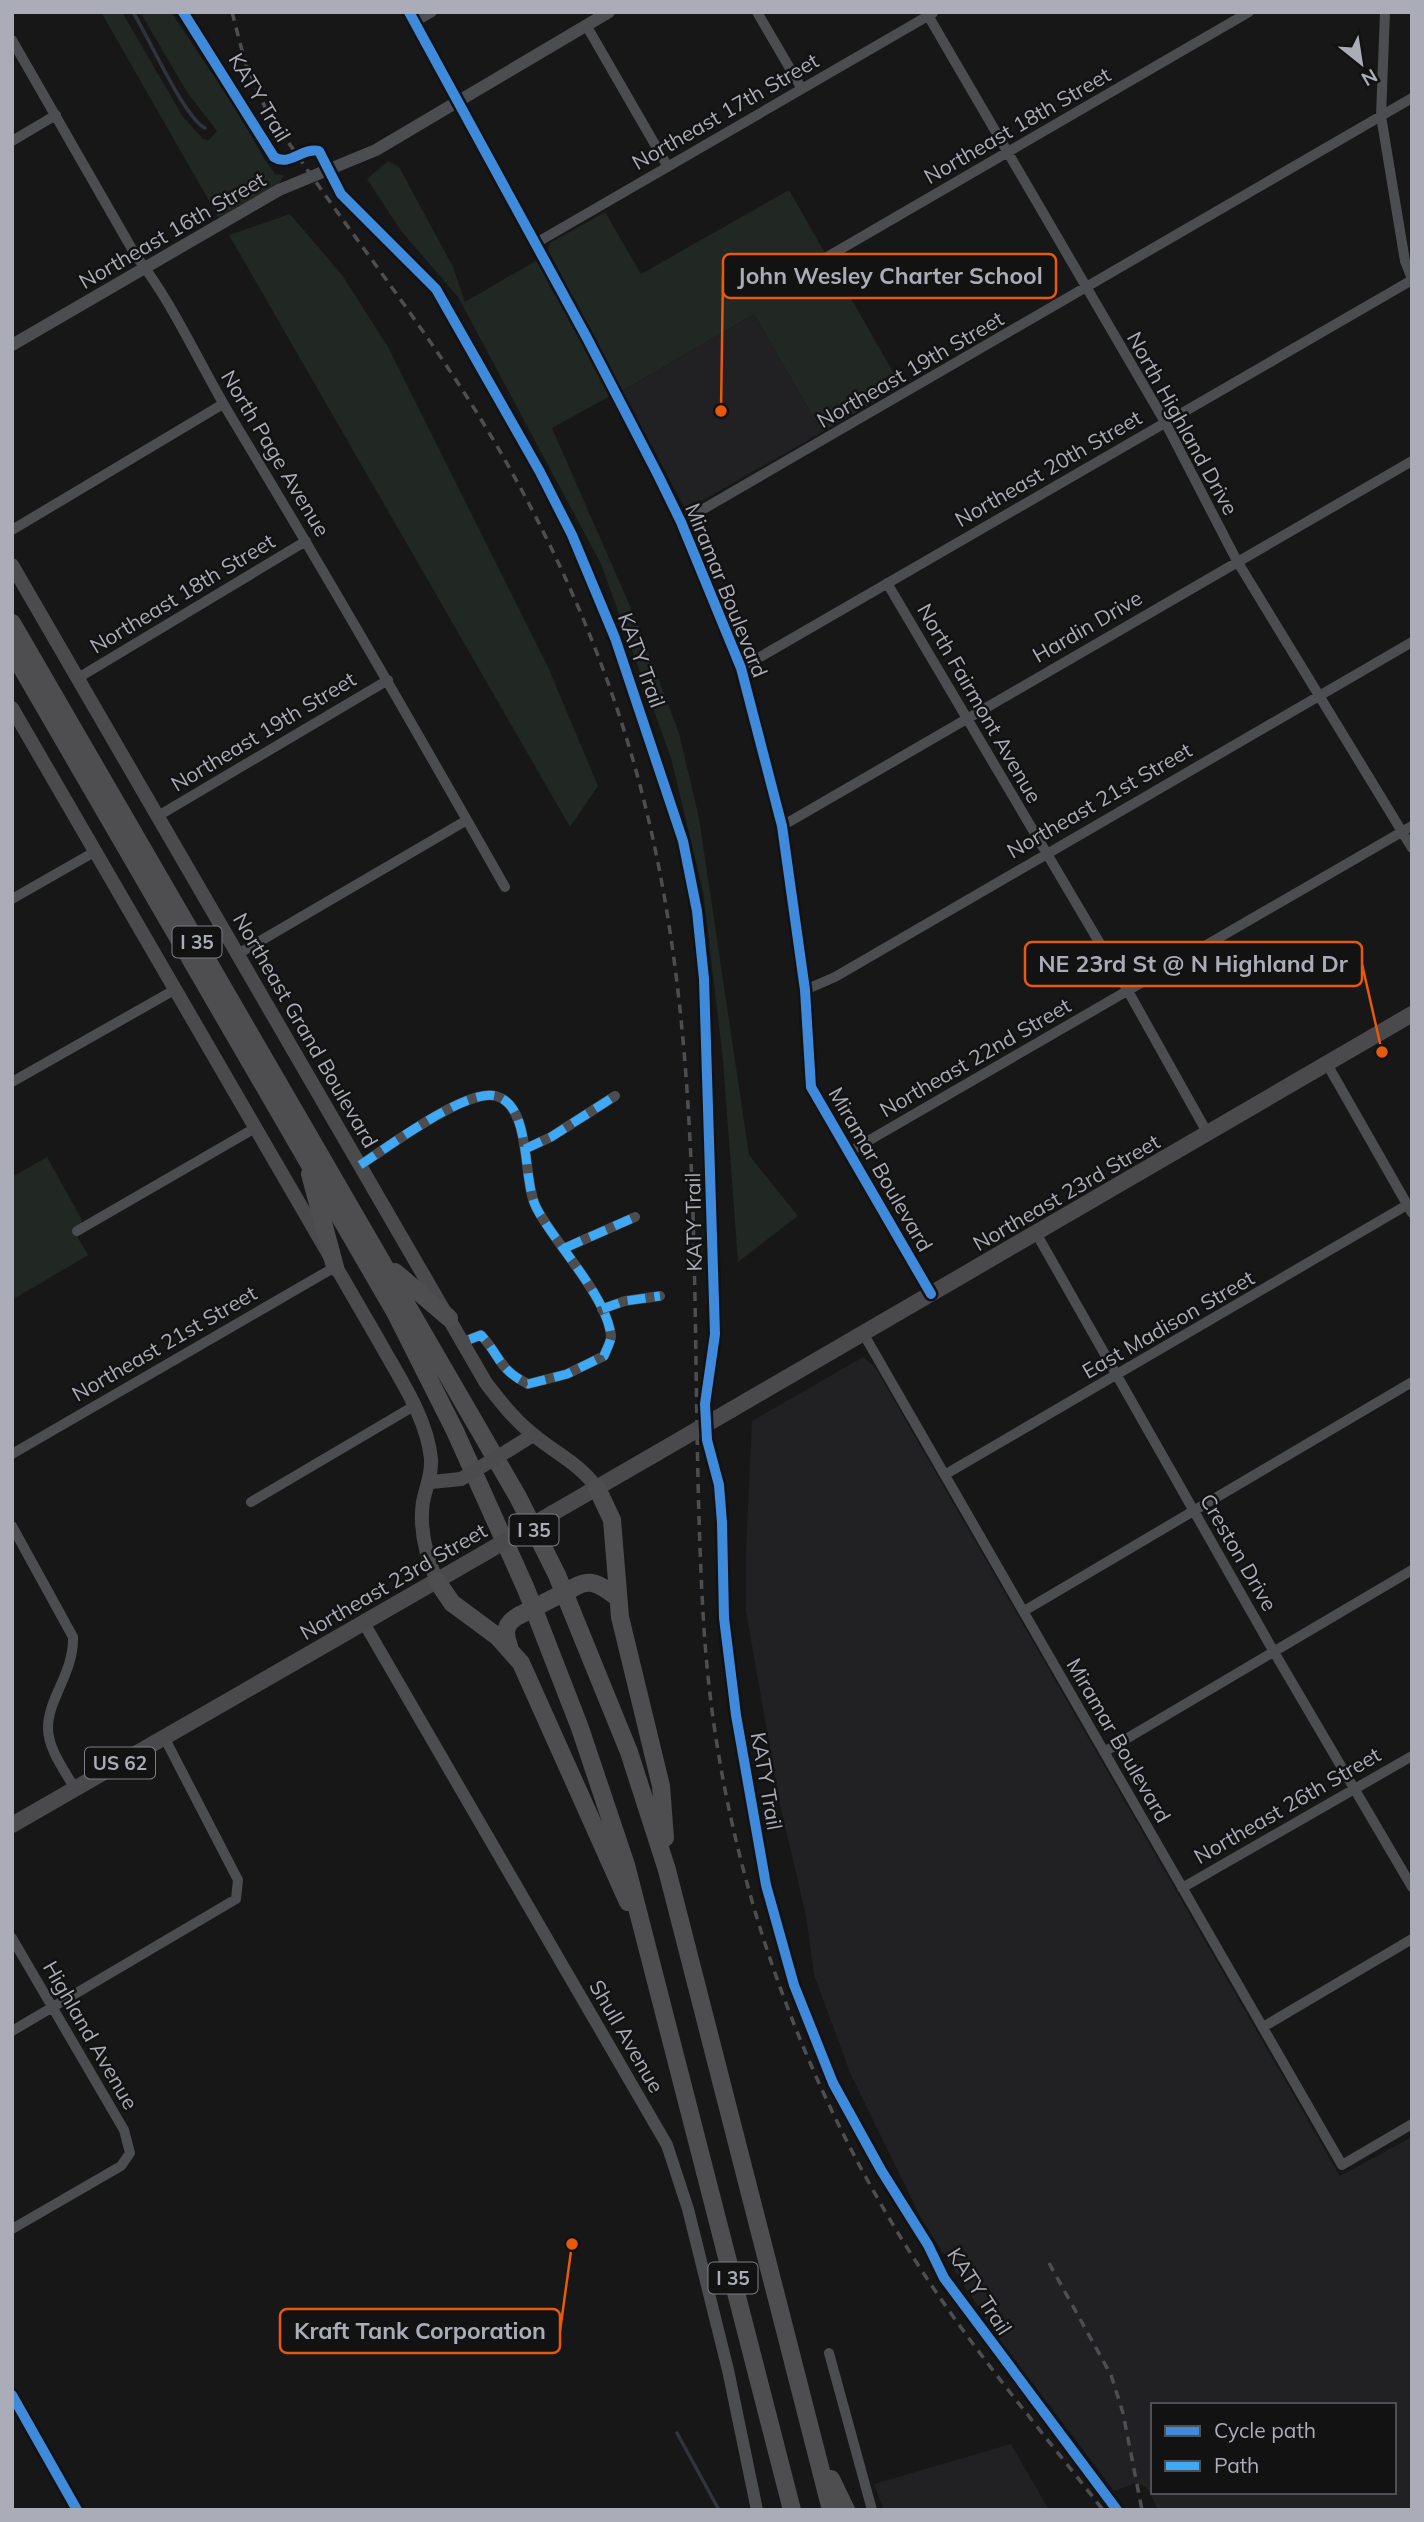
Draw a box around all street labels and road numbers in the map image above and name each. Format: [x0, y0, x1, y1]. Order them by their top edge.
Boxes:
street label: Northeast 17th Street [627, 47, 823, 175]
street label: KATY Trail [223, 48, 297, 146]
street label: Northeast 18th Street [919, 61, 1115, 189]
street label: Northeast 16th Street [74, 166, 270, 294]
street label: Northeast 19th Street [812, 305, 1008, 433]
street label: North Highland Drive [1122, 327, 1244, 519]
street label: North Page Avenue [216, 365, 336, 541]
street label: Northeast 20th Street [950, 404, 1146, 532]
street label: Miramar Boulevard [680, 499, 774, 681]
street label: Northeast 18th Street [85, 527, 279, 659]
street label: Hardin Drive [1028, 584, 1146, 668]
street label: North Fairmont Avenue [912, 599, 1048, 807]
street label: KATY Trail [613, 609, 671, 711]
street label: Northeast 19th Street [166, 665, 360, 797]
street label: Northeast 21st Street [1002, 736, 1196, 864]
street label: Northeast Grand Boulevard [228, 908, 384, 1152]
road number: I 35 [172, 926, 222, 958]
street label: Northeast 22nd Street [875, 992, 1075, 1122]
street label: Miramar Boulevard [823, 1082, 939, 1256]
street label: Northeast 23rd Street [968, 1128, 1164, 1256]
street label: KATY Trail [679, 1172, 707, 1272]
street label: East Madison Street [1077, 1264, 1259, 1384]
street label: Northeast 21st Street [67, 1279, 261, 1407]
street label: Creston Drive [1195, 1489, 1283, 1615]
road number: I 35 [510, 1514, 558, 1546]
street label: Northeast 23rd Street [295, 1517, 491, 1645]
street label: Miramar Boulevard [1061, 1653, 1177, 1827]
street label: KATY Trail [746, 1730, 788, 1832]
street label: Northeast 26th Street [1189, 1741, 1385, 1869]
road number: US 62 [85, 1748, 155, 1778]
street label: Highland Avenue [38, 1956, 144, 2114]
street label: Shull Avenue [584, 1975, 670, 2097]
street label: KATY Trail [942, 2242, 1018, 2340]
road number: I 35 [708, 2262, 758, 2294]

